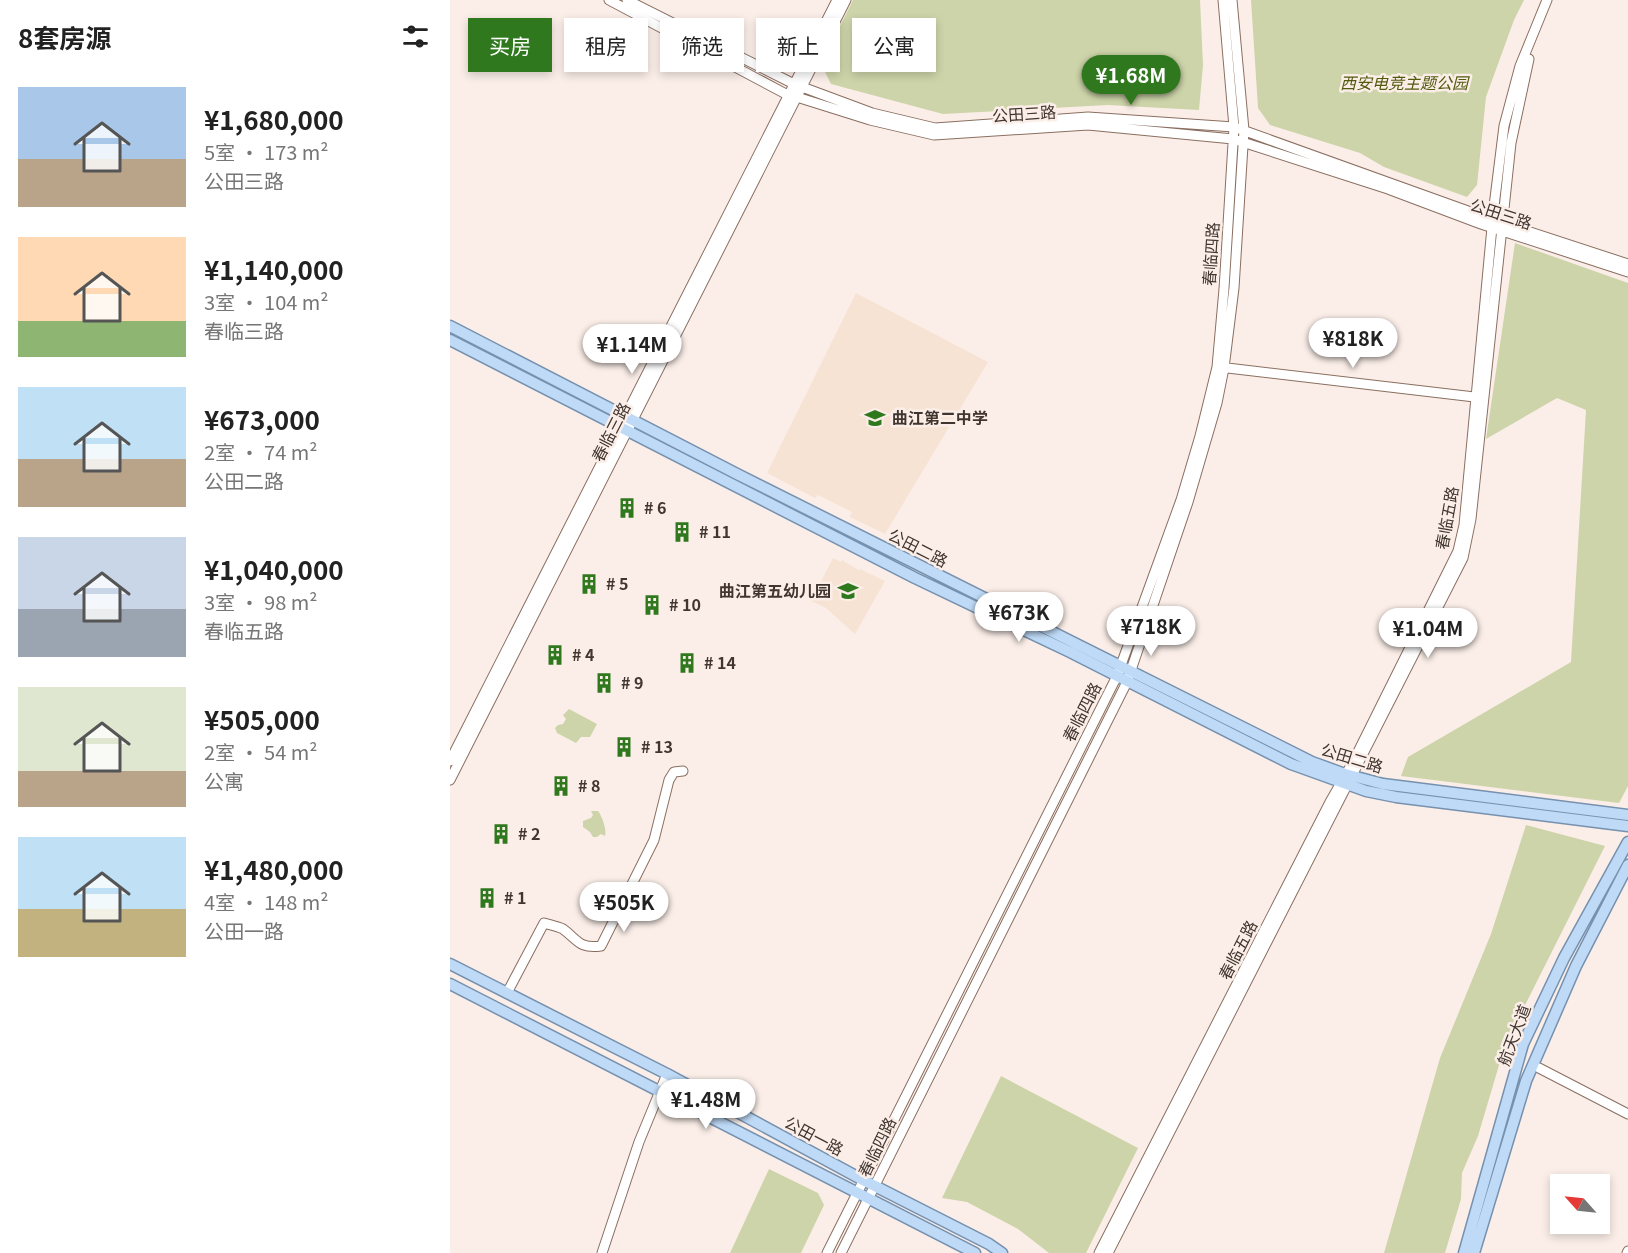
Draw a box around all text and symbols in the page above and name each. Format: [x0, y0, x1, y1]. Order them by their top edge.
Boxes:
text: 8套房源 [18, 18, 111, 55]
chip: 买房 [468, 18, 552, 72]
chip: 租房 [564, 18, 648, 72]
chip: 筛选 [660, 18, 744, 72]
chip: 新上 [756, 18, 840, 72]
chip: 公寓 [852, 18, 936, 72]
icon: filters [399, 20, 432, 53]
pin: ¥1.68M [1082, 55, 1180, 106]
text: ¥1.68M [1096, 60, 1166, 89]
park label: 西安电竞主题公园 [1340, 70, 1470, 94]
street label: 公田三路 [991, 99, 1057, 127]
text: ¥1,680,000 [204, 100, 344, 137]
icon: home [66, 111, 138, 183]
text: 5室 · 173 m² [204, 137, 329, 166]
text: 公田三路 [204, 166, 284, 195]
street label: 公田三路 [1467, 192, 1535, 234]
street label: 春临四路 [1196, 221, 1224, 287]
text: ¥1,140,000 [204, 250, 344, 287]
icon: home [66, 261, 138, 333]
text: 3室 · 104 m² [204, 287, 329, 316]
text: 春临三路 [204, 316, 284, 345]
pin: ¥818K [1311, 318, 1395, 369]
text: ¥818K [1323, 323, 1383, 352]
pin: ¥1.14M [583, 324, 681, 375]
text: ¥1.14M [597, 329, 667, 358]
street label: 春临三路 [585, 398, 635, 466]
text: ¥673,000 [204, 400, 320, 437]
place label: 曲江第二中学 [892, 405, 988, 429]
school or university icon: 曲江第二中学 [863, 406, 887, 430]
icon: home [66, 411, 138, 483]
text: 2室 · 74 m² [204, 437, 317, 466]
text: 公田二路 [204, 466, 284, 495]
street label: 春临五路 [1429, 484, 1463, 551]
place label: # 6 [644, 495, 667, 519]
building icon: # 6 [615, 496, 639, 520]
place label: # 11 [699, 519, 731, 543]
building icon: # 11 [670, 520, 694, 544]
street label: 公田二路 [884, 522, 952, 572]
text: ¥1,040,000 [204, 550, 344, 587]
icon: home [66, 561, 138, 633]
place label: # 5 [606, 571, 629, 595]
building icon: # 5 [577, 572, 601, 596]
place label: 曲江第五幼儿园 [719, 578, 831, 602]
school or university icon: 曲江第五幼儿园 [836, 579, 860, 603]
text: 3室 · 98 m² [204, 587, 317, 616]
place label: # 10 [669, 592, 701, 616]
pin: ¥673K [977, 592, 1061, 643]
building icon: # 10 [640, 593, 664, 617]
text: ¥673K [989, 597, 1049, 626]
pin: ¥718K [1109, 606, 1193, 657]
pin: ¥1.04M [1379, 608, 1477, 659]
text: ¥718K [1121, 611, 1181, 640]
text: ¥1.04M [1393, 613, 1463, 642]
text: 春临五路 [204, 616, 284, 645]
place label: # 4 [572, 642, 595, 666]
building icon: # 4 [543, 643, 567, 667]
place label: # 14 [704, 650, 736, 674]
building icon: # 14 [675, 651, 699, 675]
place label: # 9 [621, 670, 644, 694]
building icon: # 9 [592, 671, 616, 695]
street label: 春临四路 [1056, 678, 1106, 746]
text: ¥505,000 [204, 700, 320, 737]
icon: home [66, 711, 138, 783]
place label: # 13 [641, 734, 673, 758]
building icon: # 13 [612, 735, 636, 759]
street label: 公田二路 [1318, 736, 1386, 778]
text: 2室 · 54 m² [204, 737, 317, 766]
text: 公寓 [204, 766, 244, 795]
place label: # 8 [578, 773, 601, 797]
building icon: # 8 [549, 774, 573, 798]
place label: # 2 [518, 821, 541, 845]
building icon: # 2 [489, 822, 513, 846]
text: ¥1,480,000 [204, 850, 344, 887]
icon: home [66, 861, 138, 933]
pin: ¥505K [582, 882, 666, 933]
place label: # 1 [504, 885, 527, 909]
building icon: # 1 [475, 886, 499, 910]
text: 4室 · 148 m² [204, 887, 329, 916]
text: ¥505K [594, 887, 654, 916]
text: 公田一路 [204, 916, 284, 945]
street label: 春临五路 [1212, 916, 1262, 984]
street label: 航天大道 [1490, 1000, 1536, 1069]
pin: ¥1.48M [657, 1079, 755, 1130]
text: ¥1.48M [671, 1084, 741, 1113]
street label: 公田一路 [781, 1109, 848, 1161]
street label: 春临四路 [851, 1113, 901, 1181]
north arrow [1550, 1174, 1610, 1234]
map controls [1550, 1174, 1610, 1234]

